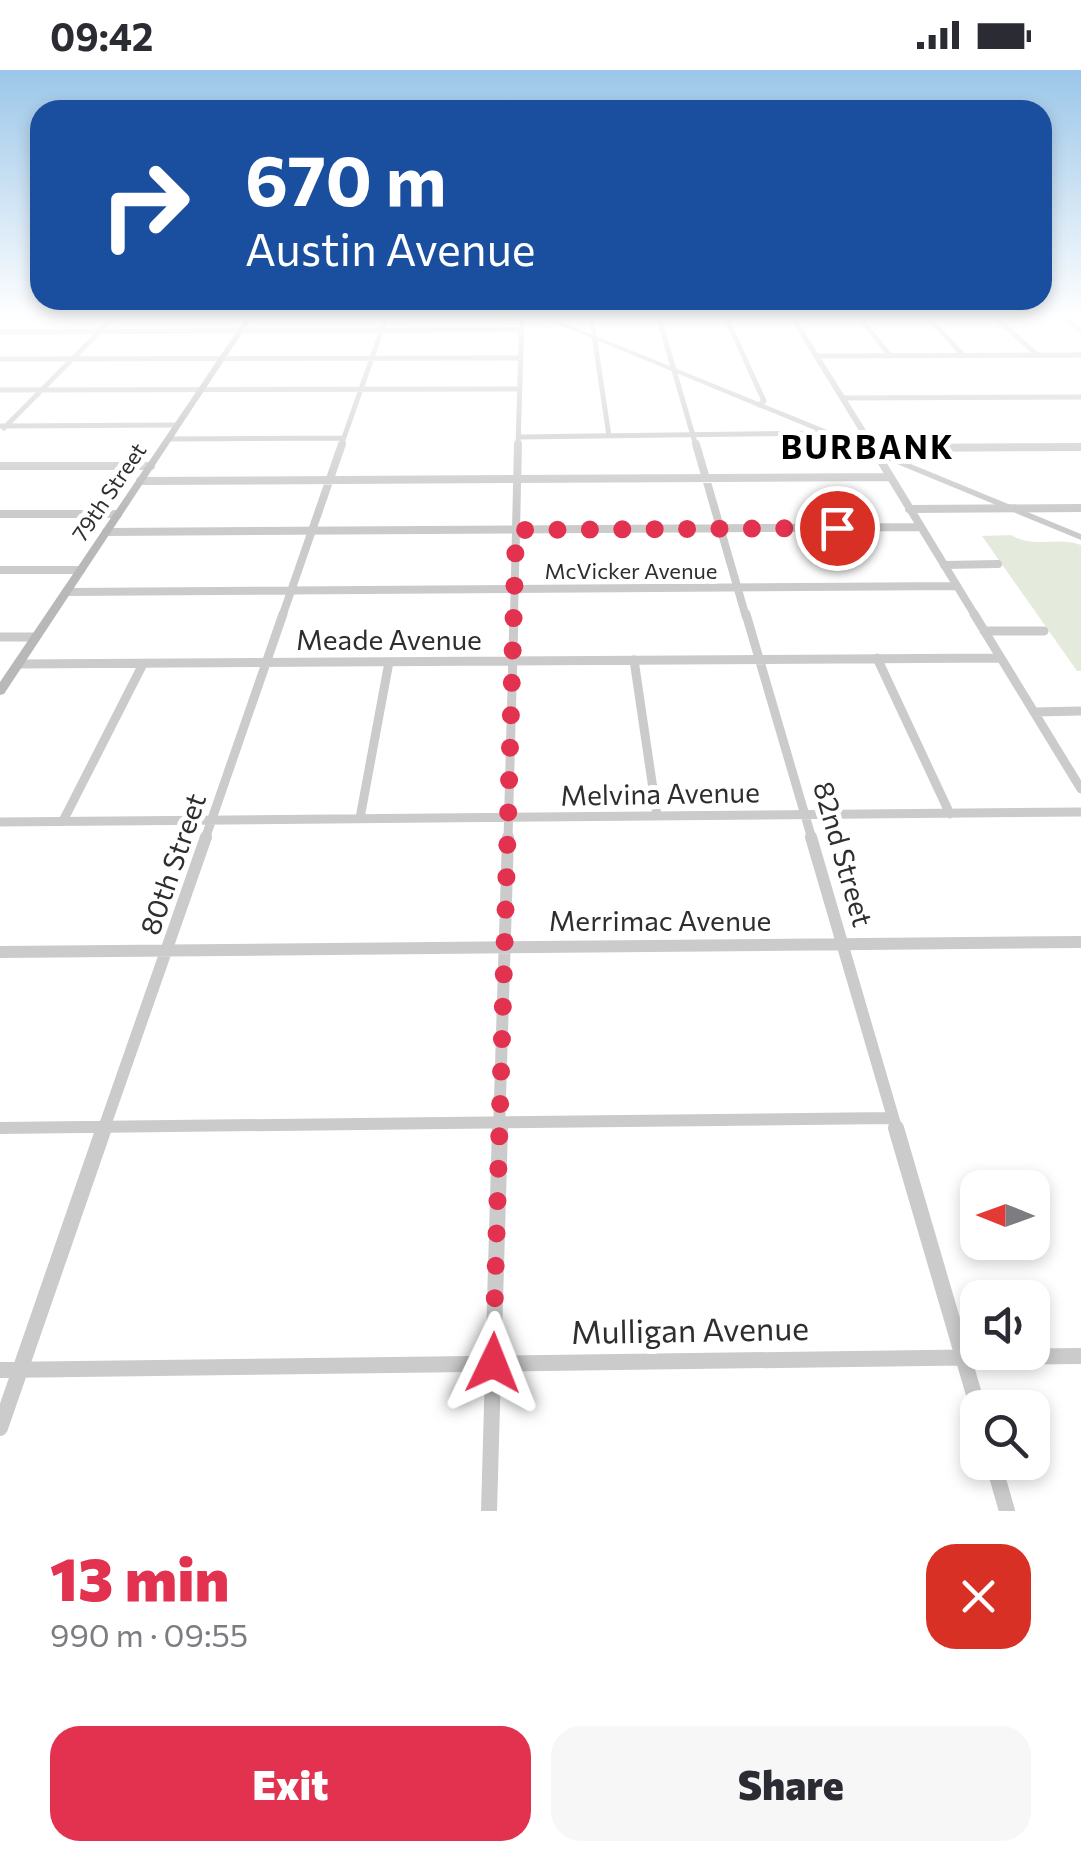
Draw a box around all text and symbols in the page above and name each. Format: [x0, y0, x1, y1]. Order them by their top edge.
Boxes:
text: 09:42 [50, 12, 153, 59]
text: 670 m [245, 135, 447, 220]
icon: right [80, 140, 210, 270]
text: Austin Avenue [245, 220, 536, 275]
district label: BURBANK [781, 426, 955, 466]
street label: 79th Street [66, 437, 151, 546]
pin [795, 486, 880, 571]
icon: arrive [810, 501, 865, 556]
street label: McVicker Avenue [545, 557, 717, 584]
street label: Meade Avenue [296, 622, 482, 656]
street label: Melvina Avenue [560, 774, 760, 812]
street label: 82nd Street [807, 777, 881, 930]
street label: 80th Street [132, 789, 212, 939]
street label: Merrimac Avenue [549, 903, 771, 937]
north arrow [960, 1170, 1050, 1260]
map controls [960, 1170, 1050, 1480]
button: sound [960, 1280, 1050, 1370]
street label: Mulligan Avenue [571, 1307, 809, 1351]
position arrow [441, 1311, 545, 1415]
button: search [960, 1390, 1050, 1480]
text: 13 min [50, 1540, 229, 1613]
button: close [926, 1544, 1031, 1649]
text: 990 m · 09:55 [50, 1614, 248, 1654]
button: Exit [50, 1726, 531, 1841]
button: Share [551, 1726, 1031, 1841]

